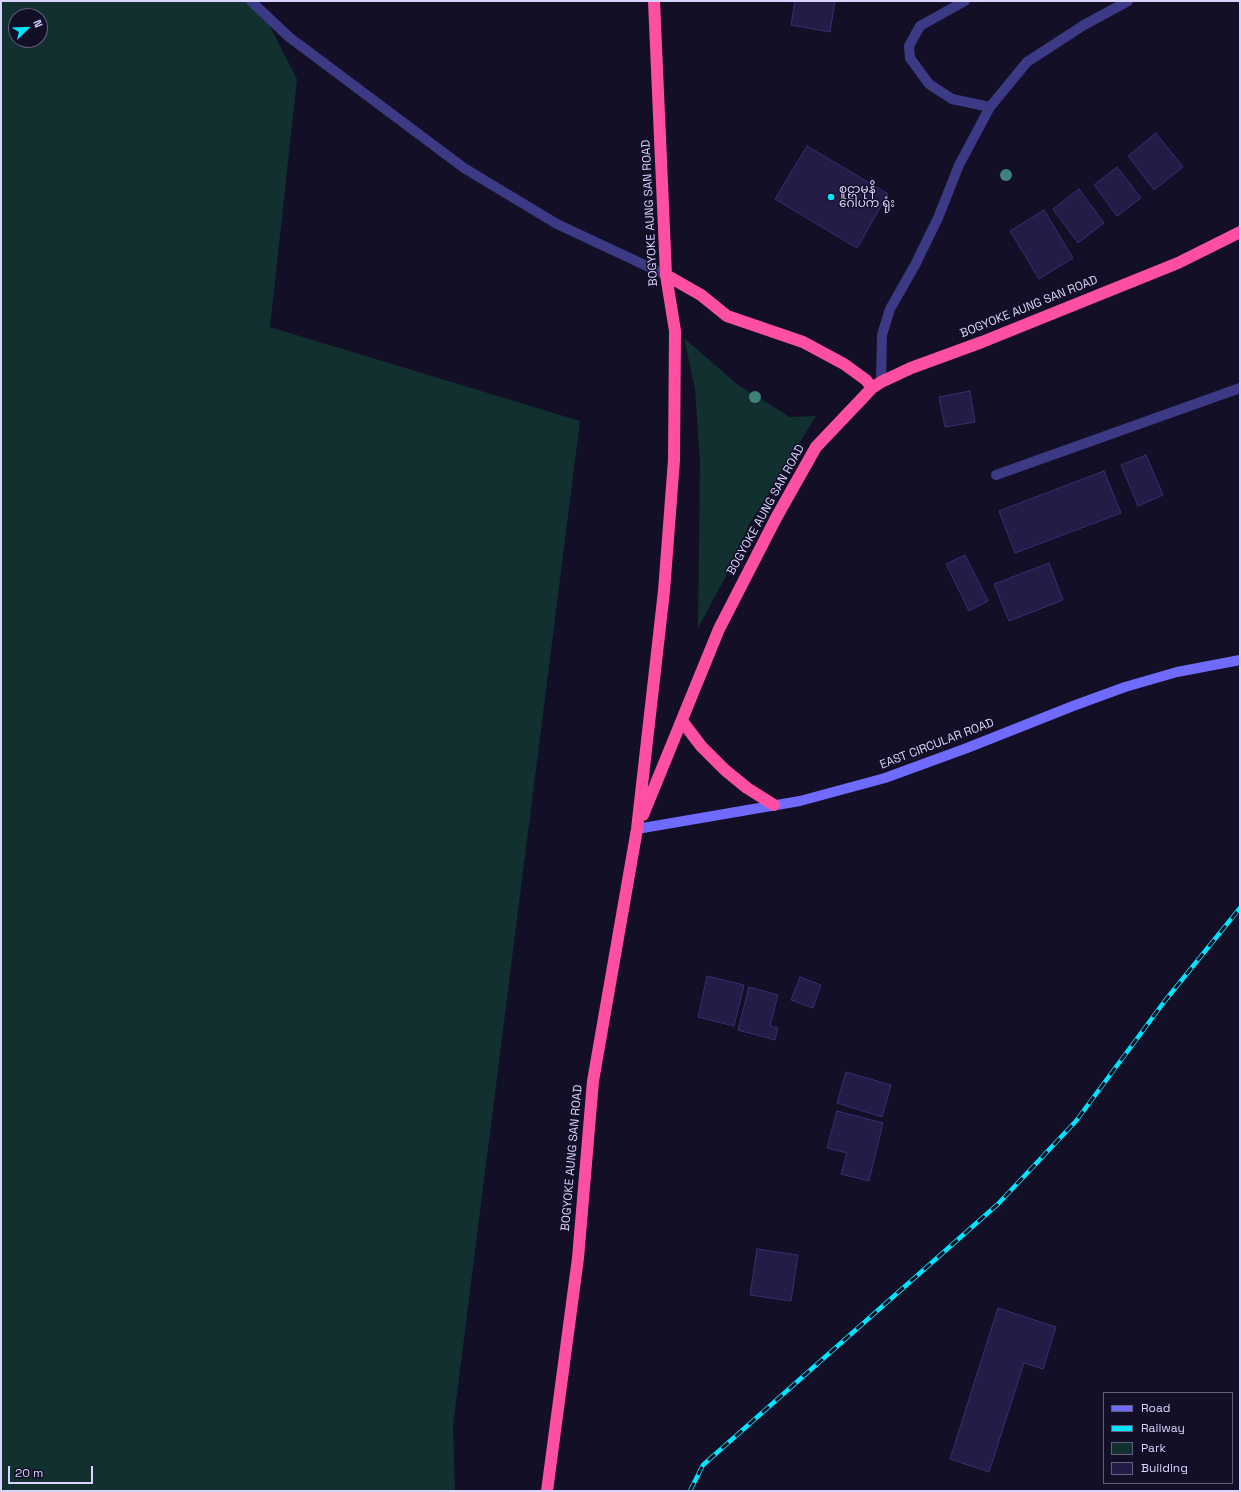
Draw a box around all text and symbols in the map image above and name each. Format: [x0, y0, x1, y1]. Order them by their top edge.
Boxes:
north arrow [8, 8, 48, 48]
text: N [30, 18, 46, 30]
street label: BOGYOKE AUNG SAN ROAD [639, 139, 661, 287]
place label: စူဠာမုနိ ဂေါပက ရုံး [839, 183, 895, 211]
marker: စူဠာမုနိ ဂေါပက ရုံး [826, 192, 836, 202]
street label: BOGYOKE AUNG SAN ROAD [958, 273, 1100, 341]
street label: BOGYOKE AUNG SAN ROAD [724, 442, 808, 578]
street label: EAST CIRCULAR ROAD [878, 716, 996, 772]
street label: BOGYOKE AUNG SAN ROAD [558, 1084, 586, 1232]
legend [1103, 1392, 1233, 1484]
text: Road [1141, 1400, 1170, 1416]
text: Railway [1141, 1420, 1185, 1436]
text: Park [1141, 1440, 1166, 1456]
scale bar [10, 1458, 95, 1484]
text: Building [1141, 1460, 1188, 1476]
text: 20 m [15, 1465, 43, 1481]

